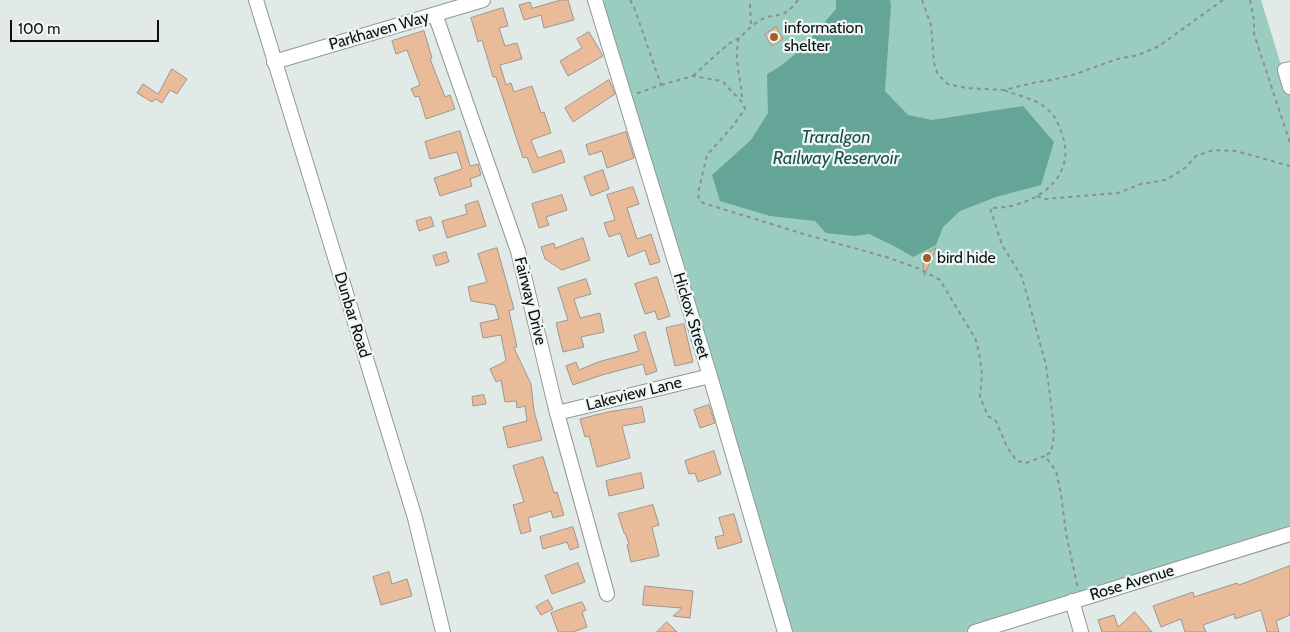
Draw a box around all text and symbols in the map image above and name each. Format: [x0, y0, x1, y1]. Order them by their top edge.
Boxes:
street label: Parkhaven Way [327, 8, 431, 54]
scale bar [12, 10, 161, 42]
place label: information shelter [784, 18, 863, 56]
text: 100 m [18, 20, 60, 38]
marker: information shelter [768, 31, 780, 43]
water label: Traralgon Railway Reservoir [773, 127, 899, 170]
place label: bird hide [937, 248, 996, 268]
marker: bird hide [921, 252, 933, 264]
street label: Fairway Drive [510, 255, 550, 347]
street label: Dunbar Road [330, 270, 374, 360]
street label: Hickox Street [669, 270, 713, 362]
street label: Lakeview Lane [584, 373, 684, 415]
street label: Rose Avenue [1087, 561, 1177, 605]

